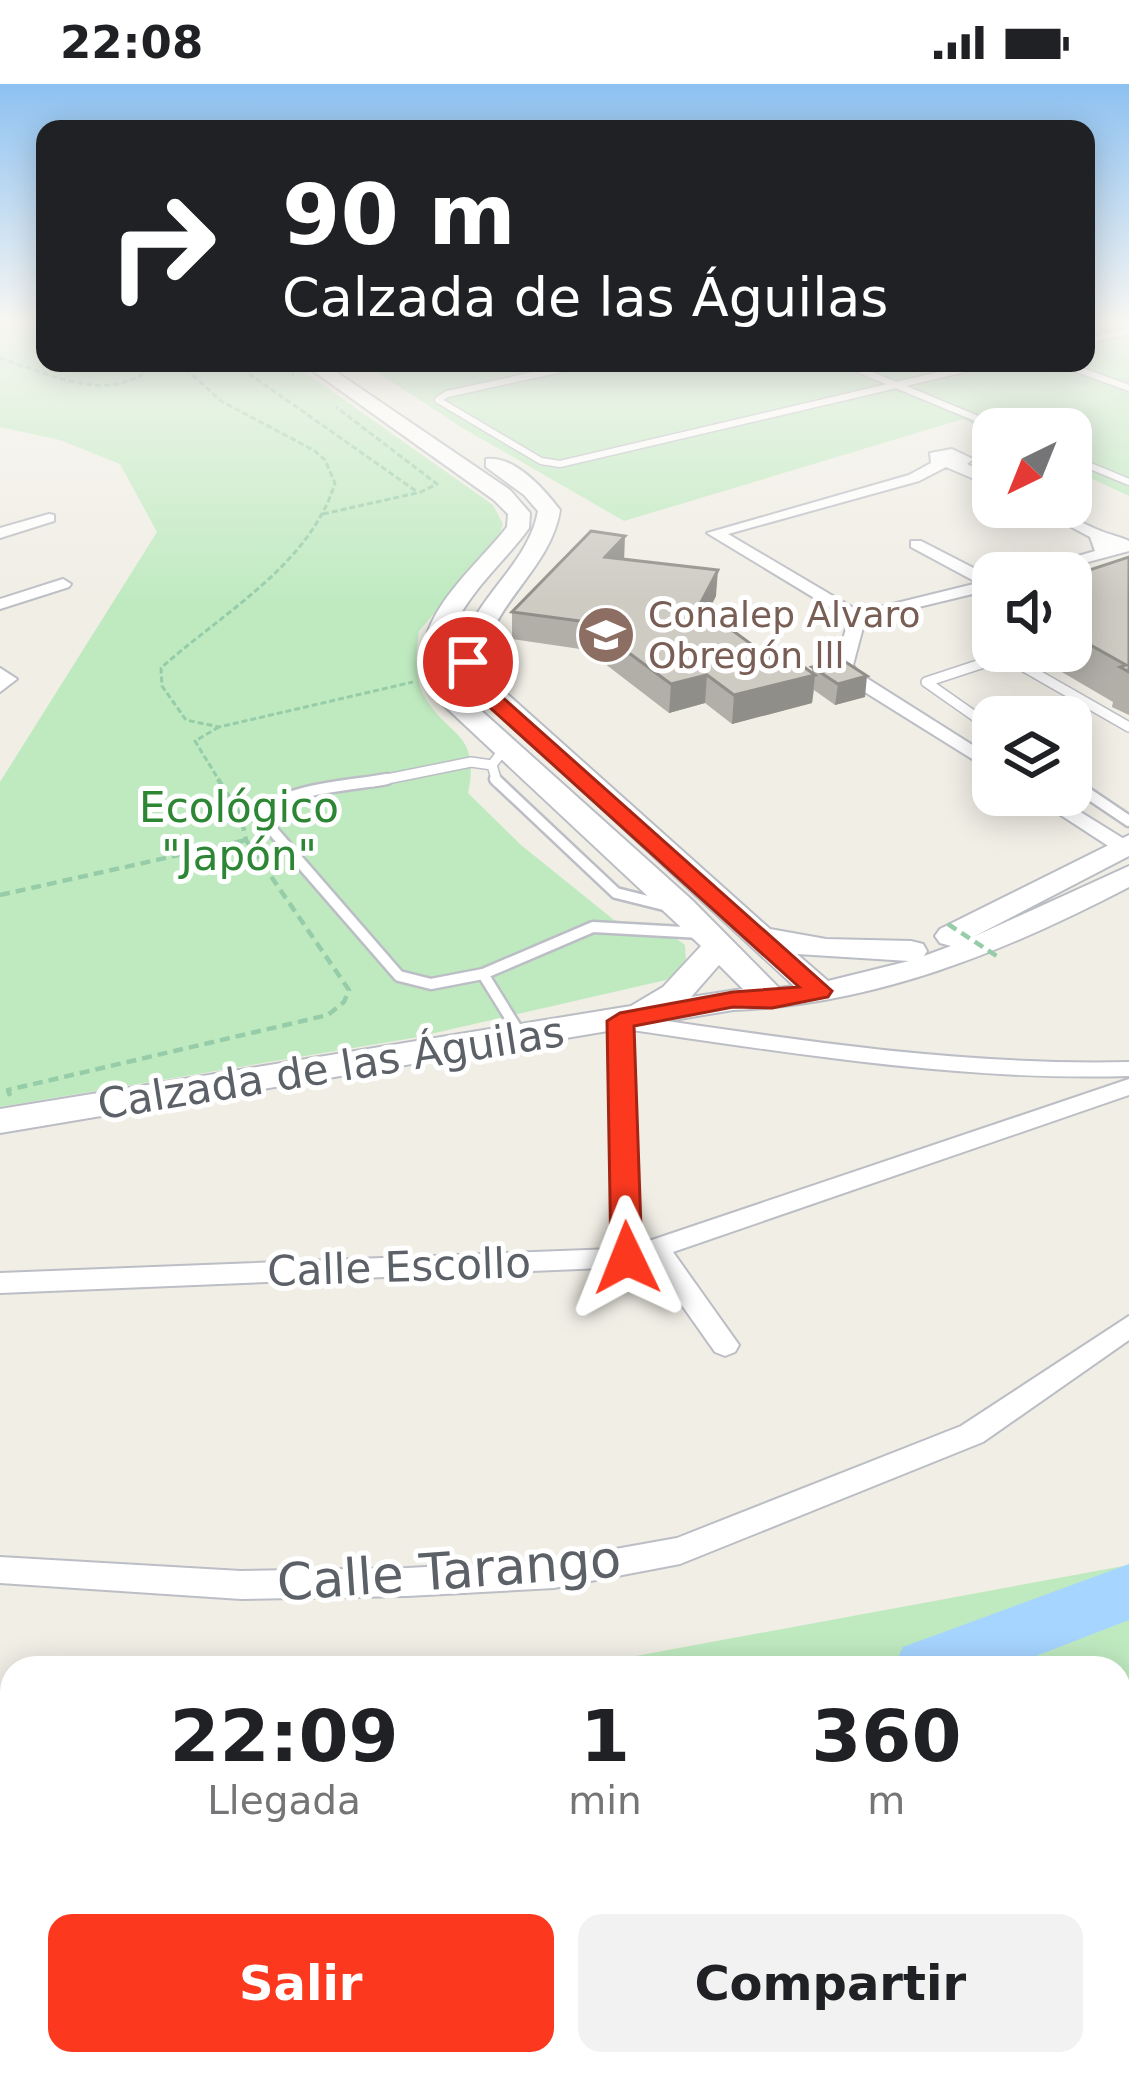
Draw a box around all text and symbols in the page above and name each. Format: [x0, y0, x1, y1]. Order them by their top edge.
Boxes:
text: 22:08 [60, 16, 203, 69]
text: 90 m [282, 166, 516, 264]
icon: right [84, 168, 240, 324]
text: Calzada de las Águilas [282, 266, 889, 329]
north arrow [972, 408, 1092, 528]
map controls [972, 408, 1092, 816]
button: sound [972, 552, 1092, 672]
place label: Conalep Alvaro Obregón lll [648, 594, 921, 676]
school or university icon: Conalep Alvaro Obregón lll [575, 604, 637, 666]
pin [417, 611, 519, 713]
icon: arrive [435, 629, 501, 695]
button: layers [972, 696, 1092, 816]
park label: Ecológico "Japón" [139, 783, 339, 880]
street label: Calzada de las Águilas [94, 1006, 568, 1129]
position arrow [564, 1195, 690, 1321]
street label: Calle Escollo [266, 1238, 532, 1296]
street label: Calle Tarango [275, 1530, 623, 1612]
text: 22:09 [169, 1694, 399, 1778]
text: 1 [580, 1694, 630, 1778]
text: 360 [811, 1694, 961, 1778]
text: Llegada [207, 1778, 361, 1823]
text: min [568, 1778, 642, 1823]
text: m [867, 1778, 905, 1823]
button: Salir [48, 1914, 554, 2052]
button: Compartir [578, 1914, 1083, 2052]

